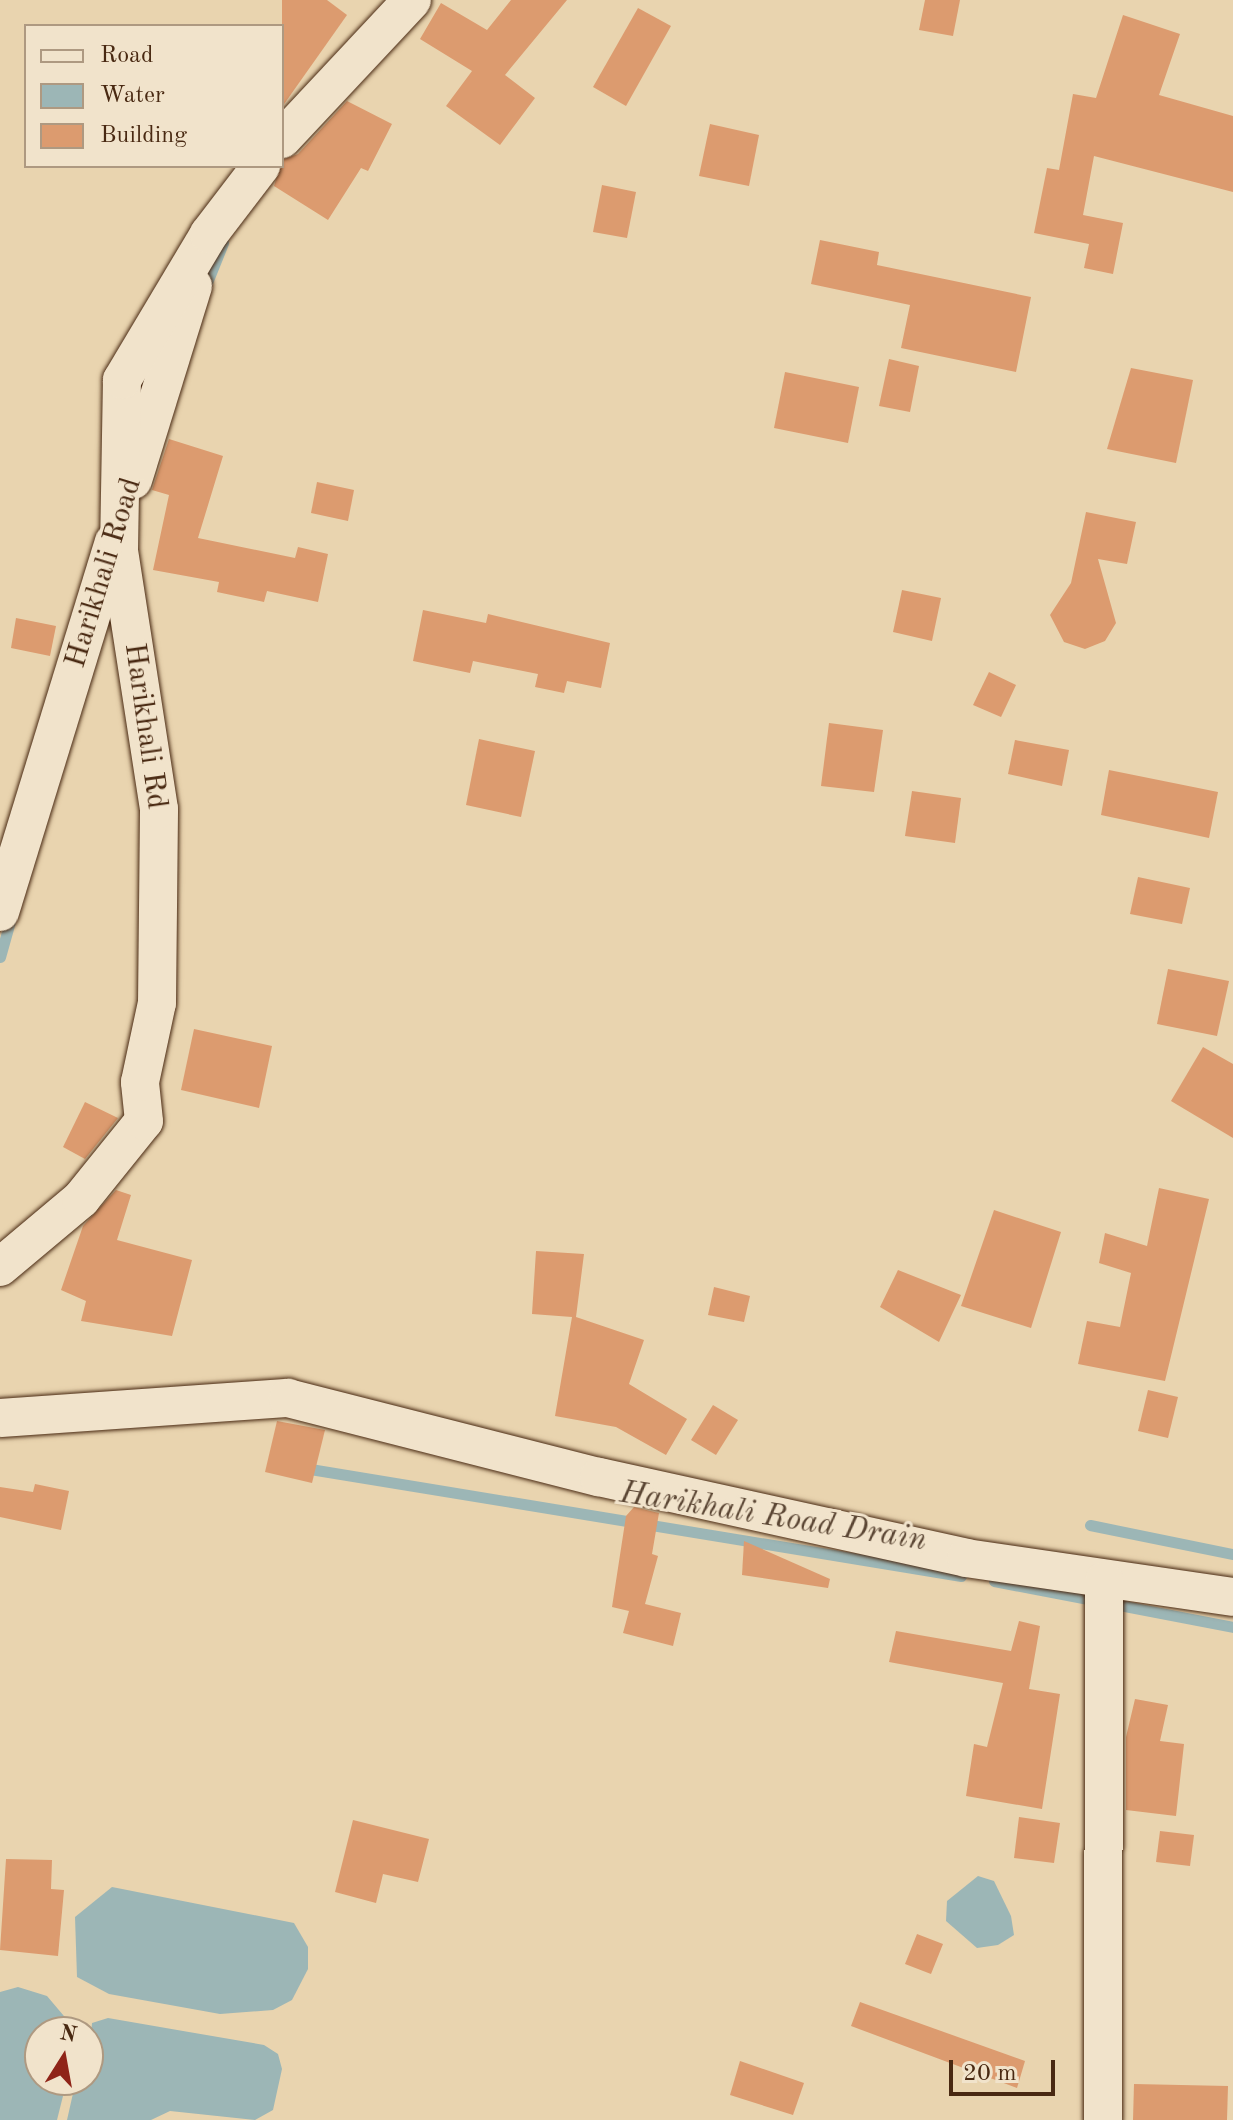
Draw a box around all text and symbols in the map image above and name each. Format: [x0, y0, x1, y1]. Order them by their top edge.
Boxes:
legend [24, 24, 284, 168]
text: Road [100, 44, 153, 68]
text: Water [100, 84, 165, 108]
text: Building [100, 124, 187, 148]
street label: Harikhali Road [58, 474, 150, 672]
street label: Harikhali Rd [116, 641, 174, 811]
water label: Harikhali Road Drain [617, 1475, 929, 1561]
north arrow [24, 2016, 104, 2096]
text: N [58, 2022, 79, 2047]
scale bar [953, 2044, 1059, 2094]
text: 20 m [963, 2062, 1017, 2086]

